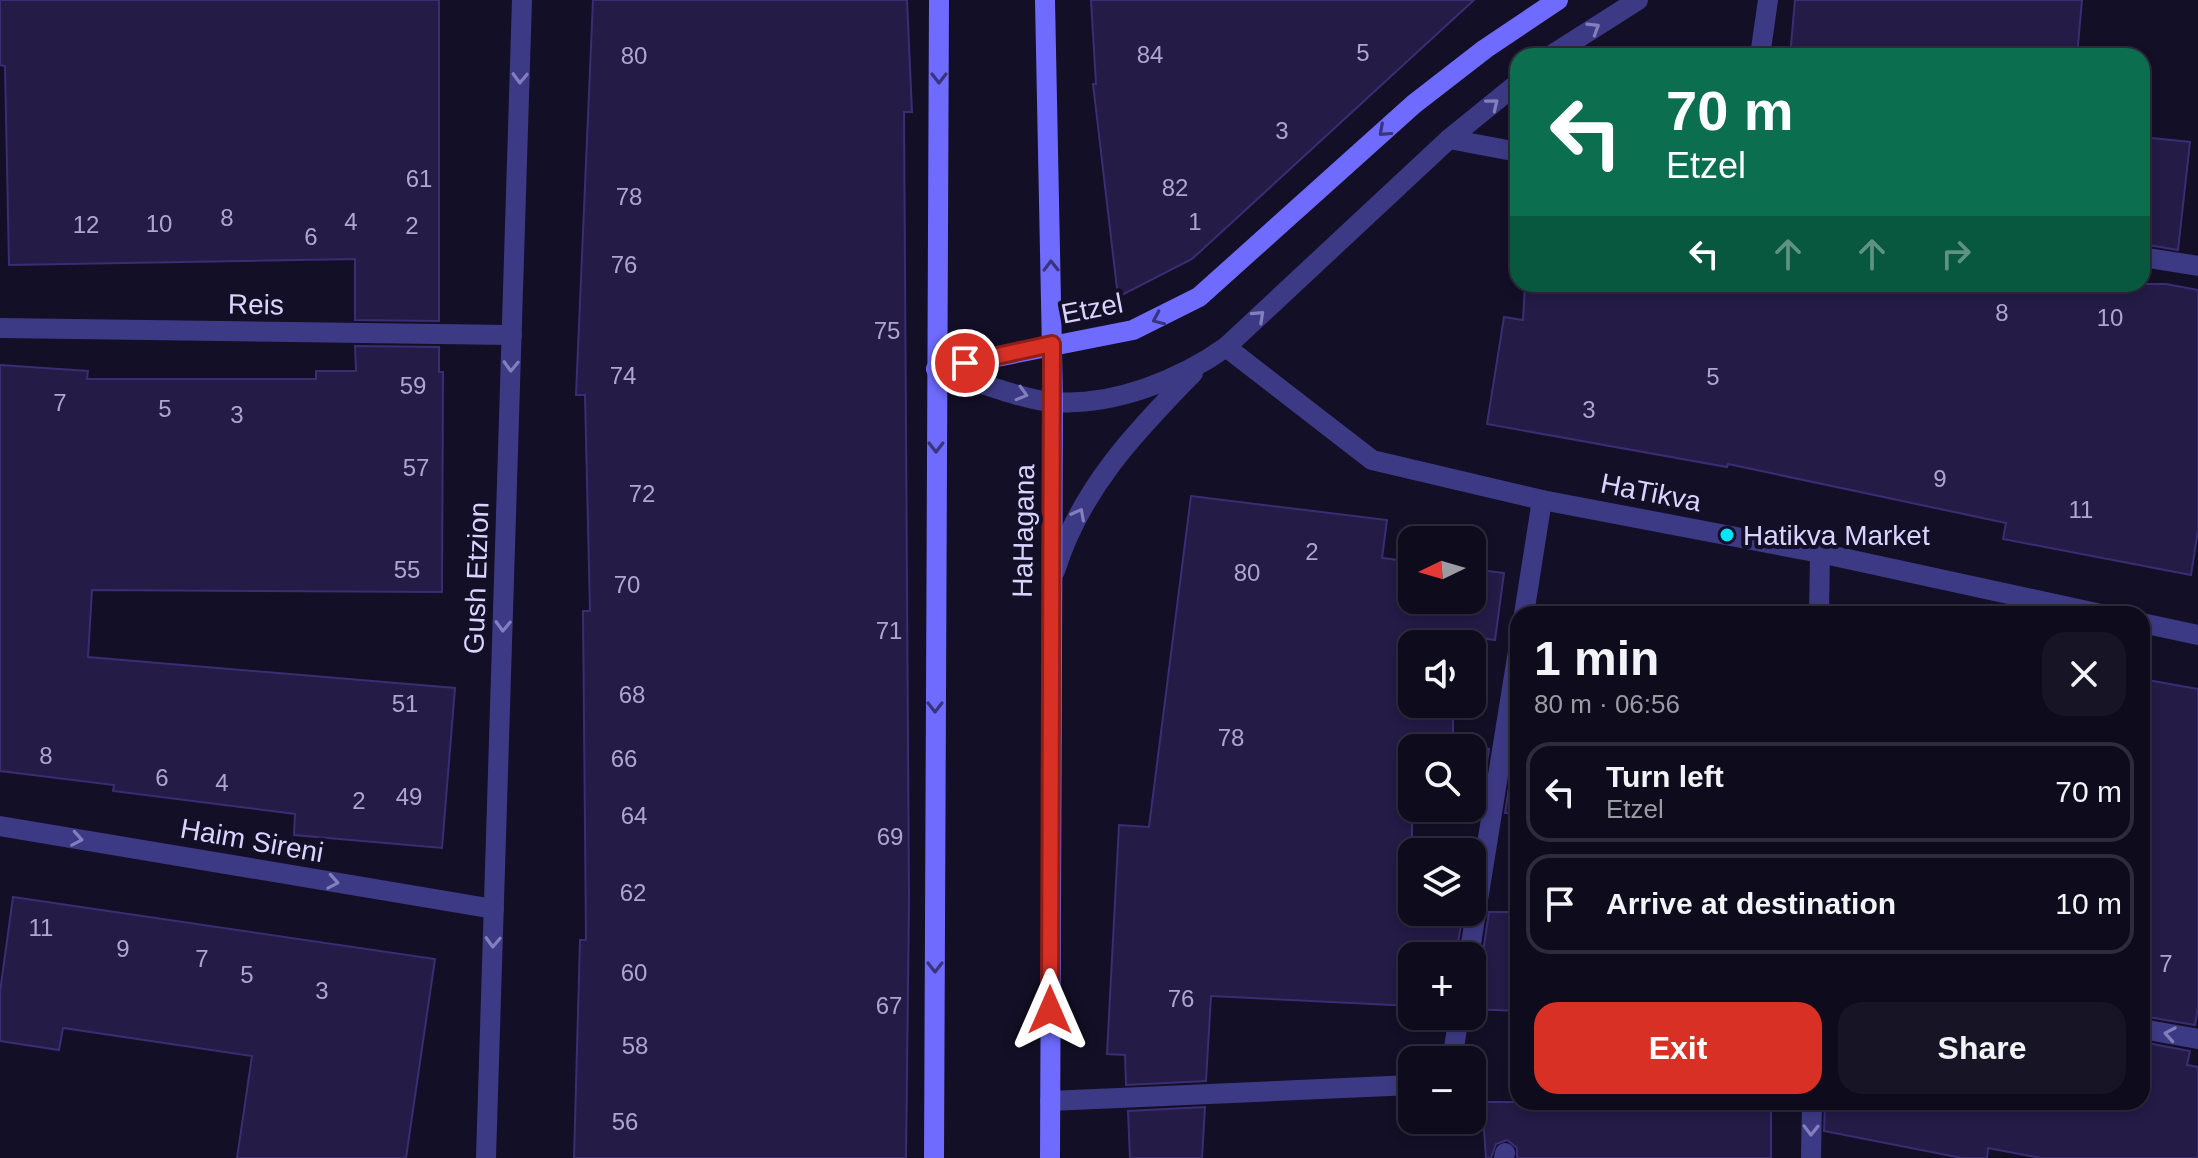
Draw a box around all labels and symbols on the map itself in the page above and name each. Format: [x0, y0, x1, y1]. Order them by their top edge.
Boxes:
one-way arrow [1585, 22, 1599, 37]
house number: 5 [1356, 39, 1370, 66]
house number: 84 [1137, 41, 1163, 68]
house number: 80 [621, 42, 647, 69]
one-way arrow [511, 72, 528, 85]
one-way arrow [930, 72, 948, 85]
one-way arrow [1483, 99, 1498, 114]
house number: 3 [1275, 117, 1289, 144]
one-way arrow [1379, 122, 1394, 136]
house number: 61 [406, 165, 432, 192]
house number: 82 [1162, 174, 1188, 201]
house number: 78 [616, 183, 642, 210]
house number: 8 [220, 204, 234, 231]
house number: 4 [344, 208, 358, 235]
house number: 1 [1188, 208, 1202, 235]
house number: 10 [146, 210, 172, 237]
house number: 12 [73, 211, 99, 238]
house number: 2 [405, 212, 419, 239]
house number: 6 [304, 223, 318, 250]
house number: 76 [611, 251, 637, 278]
one-way arrow [1042, 259, 1059, 272]
street label: Etzel [1059, 287, 1126, 330]
street label: Reis [228, 289, 284, 320]
house number: 8 [1995, 299, 2009, 326]
house number: 10 [2097, 304, 2123, 331]
one-way arrow [1151, 309, 1166, 325]
one-way arrow [1249, 312, 1264, 326]
house number: 75 [874, 317, 900, 344]
pin [931, 329, 999, 397]
one-way arrow [502, 360, 520, 373]
house number: 74 [610, 362, 636, 389]
house number: 5 [1706, 363, 1720, 390]
house number: 59 [400, 372, 426, 399]
one-way arrow [1014, 384, 1028, 401]
house number: 7 [53, 389, 67, 416]
house number: 5 [158, 395, 172, 422]
house number: 3 [1582, 396, 1596, 423]
house number: 3 [230, 401, 244, 428]
one-way arrow [927, 441, 945, 454]
house number: 57 [403, 454, 429, 481]
street label: HaHagana [1007, 463, 1040, 598]
house number: 9 [1933, 465, 1947, 492]
street label: HaTikva [1598, 468, 1704, 517]
house number: 72 [629, 480, 655, 507]
house number: 11 [2069, 496, 2093, 523]
street label: Gush Etzion [458, 501, 495, 655]
one-way arrow [1069, 507, 1084, 522]
place label: Hatikva Market [1743, 520, 1930, 551]
north arrow [1398, 526, 1486, 614]
marker: Hatikva Market [1718, 526, 1736, 544]
house number: 2 [1305, 538, 1319, 565]
house number: 55 [394, 556, 420, 583]
house number: 80 [1234, 559, 1260, 586]
house number: 70 [614, 571, 640, 598]
house number: 71 [876, 617, 902, 644]
one-way arrow [494, 620, 511, 633]
house number: 68 [619, 681, 645, 708]
house number: 51 [392, 690, 418, 717]
one-way arrow [926, 701, 944, 714]
house number: 78 [1218, 724, 1244, 751]
house number: 8 [39, 742, 53, 769]
house number: 66 [611, 745, 637, 772]
house number: 6 [155, 764, 169, 791]
house number: 4 [215, 769, 229, 796]
house number: 49 [396, 783, 422, 810]
house number: 2 [352, 787, 366, 814]
house number: 64 [621, 802, 647, 829]
street label: Haim Sireni [178, 813, 326, 868]
house number: 69 [877, 823, 903, 850]
one-way arrow [70, 829, 84, 846]
one-way arrow [326, 873, 340, 890]
house number: 62 [620, 879, 646, 906]
house number: 11 [29, 914, 53, 941]
house number: 9 [116, 935, 130, 962]
one-way arrow [484, 936, 501, 949]
house number: 7 [195, 945, 209, 972]
house number: 7 [2159, 950, 2173, 977]
house number: 60 [621, 959, 647, 986]
house number: 5 [240, 961, 254, 988]
one-way arrow [926, 961, 944, 974]
position arrow [1008, 968, 1092, 1052]
house number: 3 [315, 977, 329, 1004]
house number: 76 [1168, 985, 1194, 1012]
house number: 67 [876, 992, 902, 1019]
one-way arrow [2163, 1026, 2177, 1043]
house number: 58 [622, 1032, 648, 1059]
house number: 56 [612, 1108, 638, 1135]
one-way arrow [1802, 1124, 1820, 1137]

